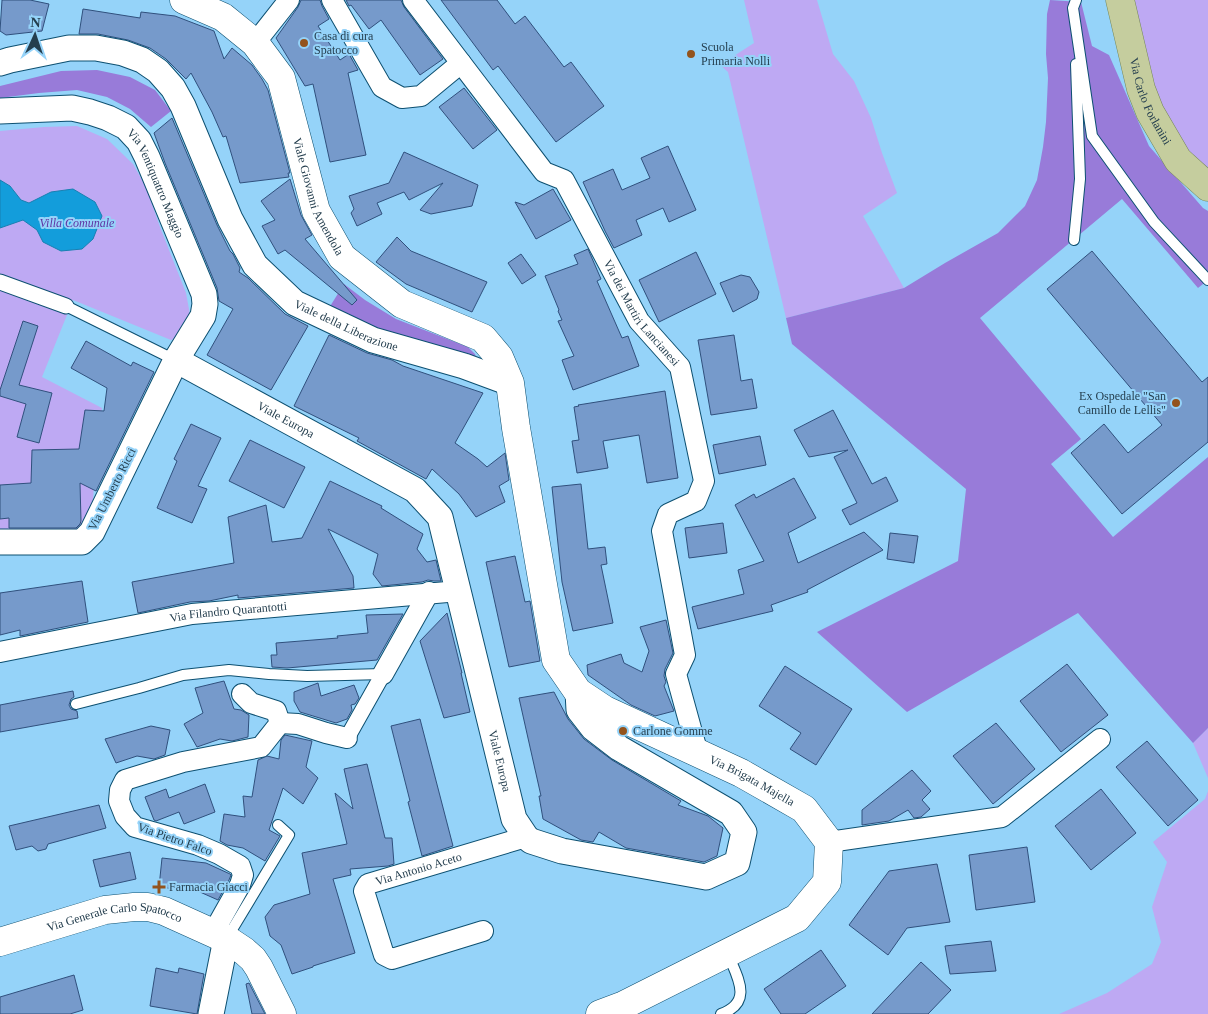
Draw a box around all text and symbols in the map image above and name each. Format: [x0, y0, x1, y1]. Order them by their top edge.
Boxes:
north arrow [10, 10, 60, 60]
text: N [30, 15, 41, 30]
place label: Casa di cura Spatocco [314, 29, 374, 57]
marker: Casa di cura Spatocco [298, 37, 310, 49]
place label: Scuola Primaria Nolli [701, 40, 771, 68]
marker: Scuola Primaria Nolli [685, 48, 697, 60]
street label: Via Carlo Forlanini [1127, 56, 1175, 148]
street label: Via Ventiquattro Maggio [124, 126, 187, 240]
street label: Viale Giovanni Amendola [290, 136, 347, 258]
park label: Villa Comunale [40, 216, 115, 230]
street label: Via dei Martiri Lancianesi [601, 257, 683, 369]
street label: Viale della Liberazione [292, 297, 400, 354]
place label: Ex Ospedale "San Camillo de Lellis" [1078, 389, 1166, 417]
marker: Ex Ospedale "San Camillo de Lellis" [1170, 397, 1182, 409]
street label: Viale Europa [255, 399, 317, 441]
street label: Via Umberto Ricci [85, 445, 139, 533]
street label: Via Filandro Quarantotti [168, 599, 288, 625]
place label: Carlone Gomme [633, 724, 713, 738]
marker: Carlone Gomme [617, 725, 629, 737]
street label: Viale Europa [485, 729, 514, 794]
street label: Via Brigata Majella [707, 752, 798, 809]
street label: Via Pietro Falco [136, 820, 214, 858]
street label: Via Antonio Aceto [374, 850, 463, 888]
place label: Farmacia Giacci [169, 880, 249, 894]
marker: Farmacia Giacci [153, 881, 165, 893]
street label: Via Generale Carlo Spatocco [45, 900, 185, 934]

